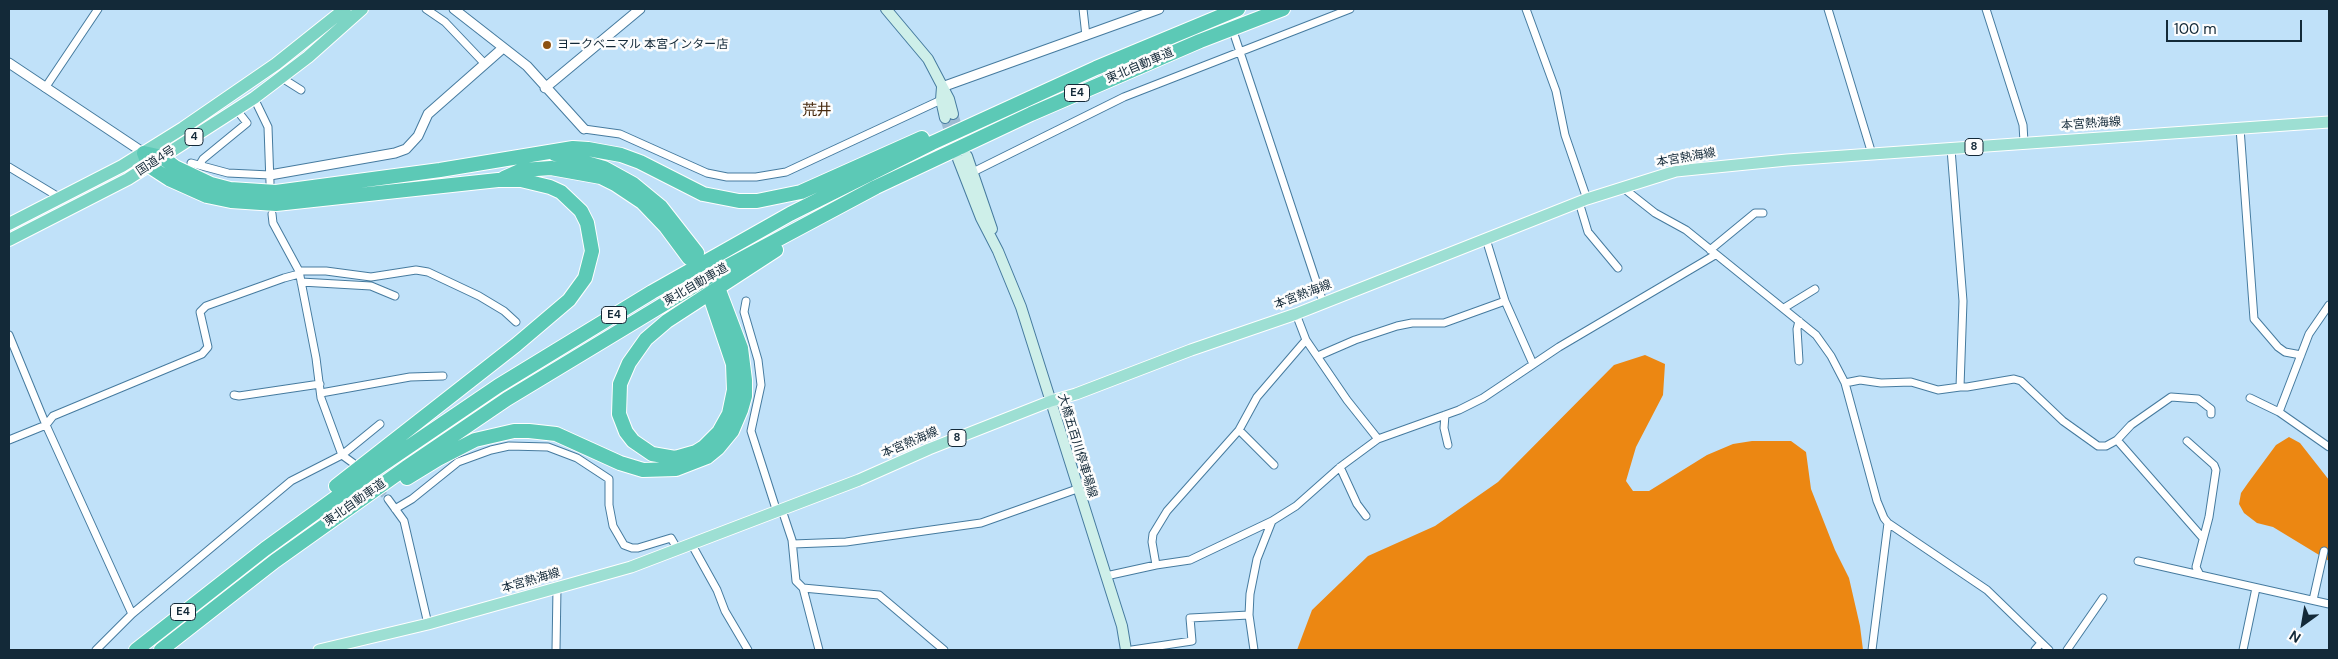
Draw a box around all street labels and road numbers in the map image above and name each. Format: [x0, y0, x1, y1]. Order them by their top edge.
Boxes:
street label: 東北自動車道 [1104, 45, 1176, 87]
road number: E4 [1064, 85, 1090, 102]
street label: 本宮熱海線 [2061, 115, 2121, 133]
road number: 4 [185, 128, 203, 146]
road number: 8 [1965, 138, 1983, 156]
street label: 国道4号 [134, 143, 178, 179]
street label: 本宮熱海線 [1655, 146, 1717, 170]
street label: 東北自動車道 [661, 261, 731, 309]
street label: 本宮熱海線 [1272, 278, 1334, 312]
road number: E4 [602, 306, 626, 324]
street label: 大橋五百川停車場線 [1054, 392, 1100, 500]
street label: 本宮熱海線 [880, 425, 940, 461]
road number: 8 [948, 429, 966, 446]
street label: 東北自動車道 [321, 476, 389, 530]
street label: 本宮熱海線 [500, 566, 562, 596]
road number: E4 [170, 604, 196, 620]

